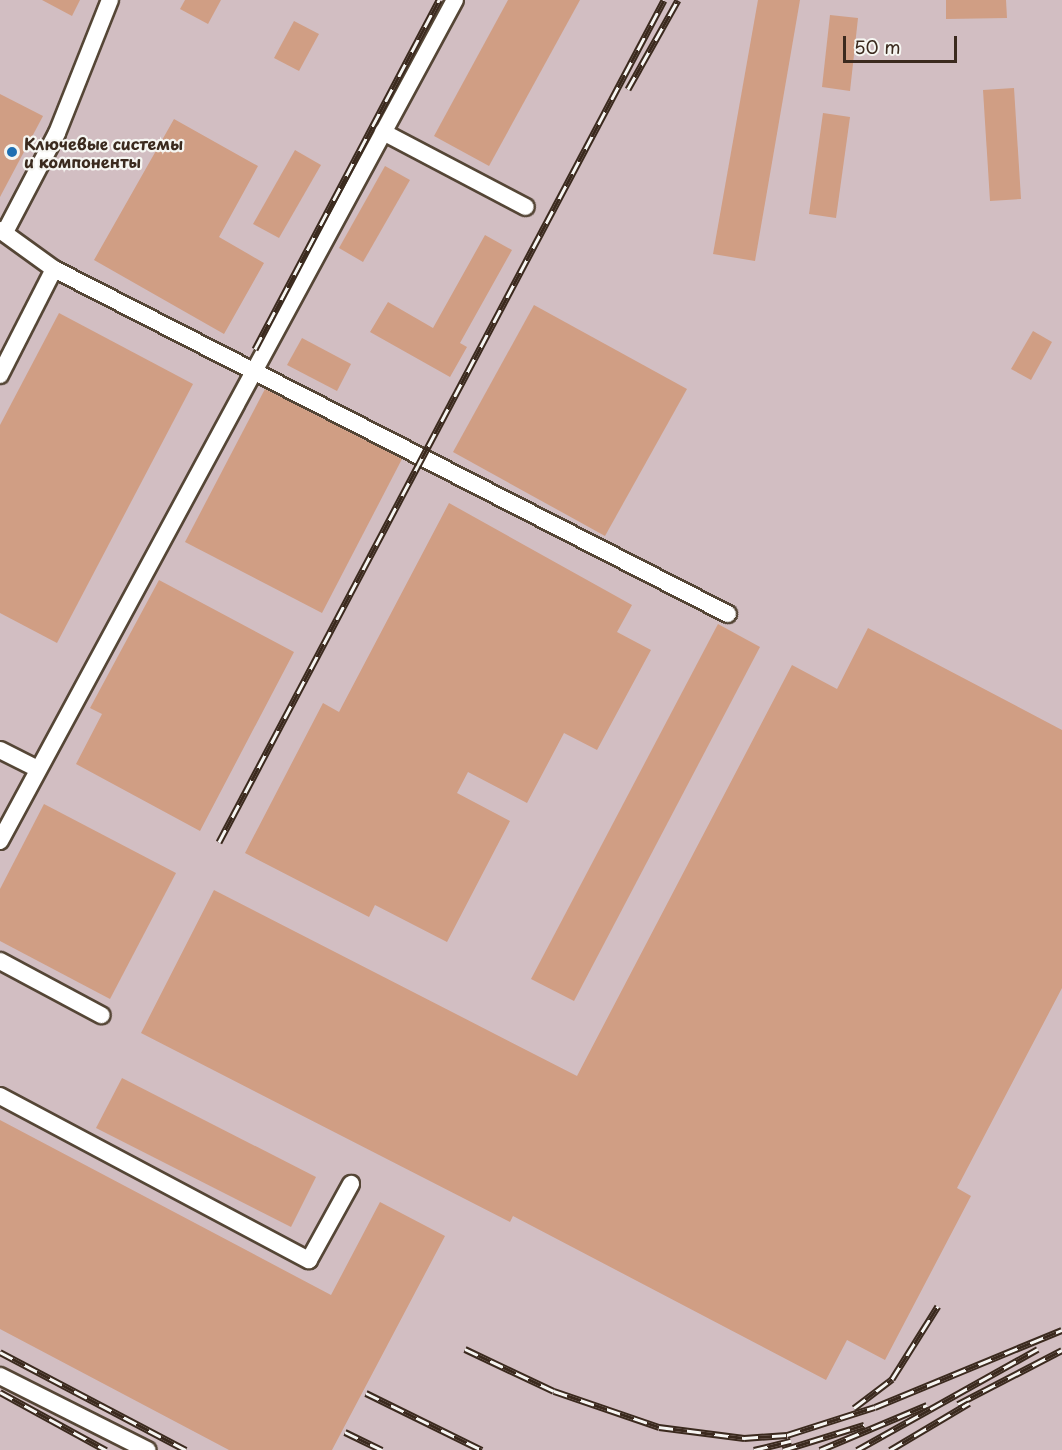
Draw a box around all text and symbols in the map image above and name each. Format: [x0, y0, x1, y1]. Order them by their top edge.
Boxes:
scale bar [846, 24, 960, 62]
text: 50 m [854, 33, 901, 60]
place label: Ключевые системы и компоненты [24, 133, 183, 171]
marker: Ключевые системы и компоненты [5, 145, 19, 159]

